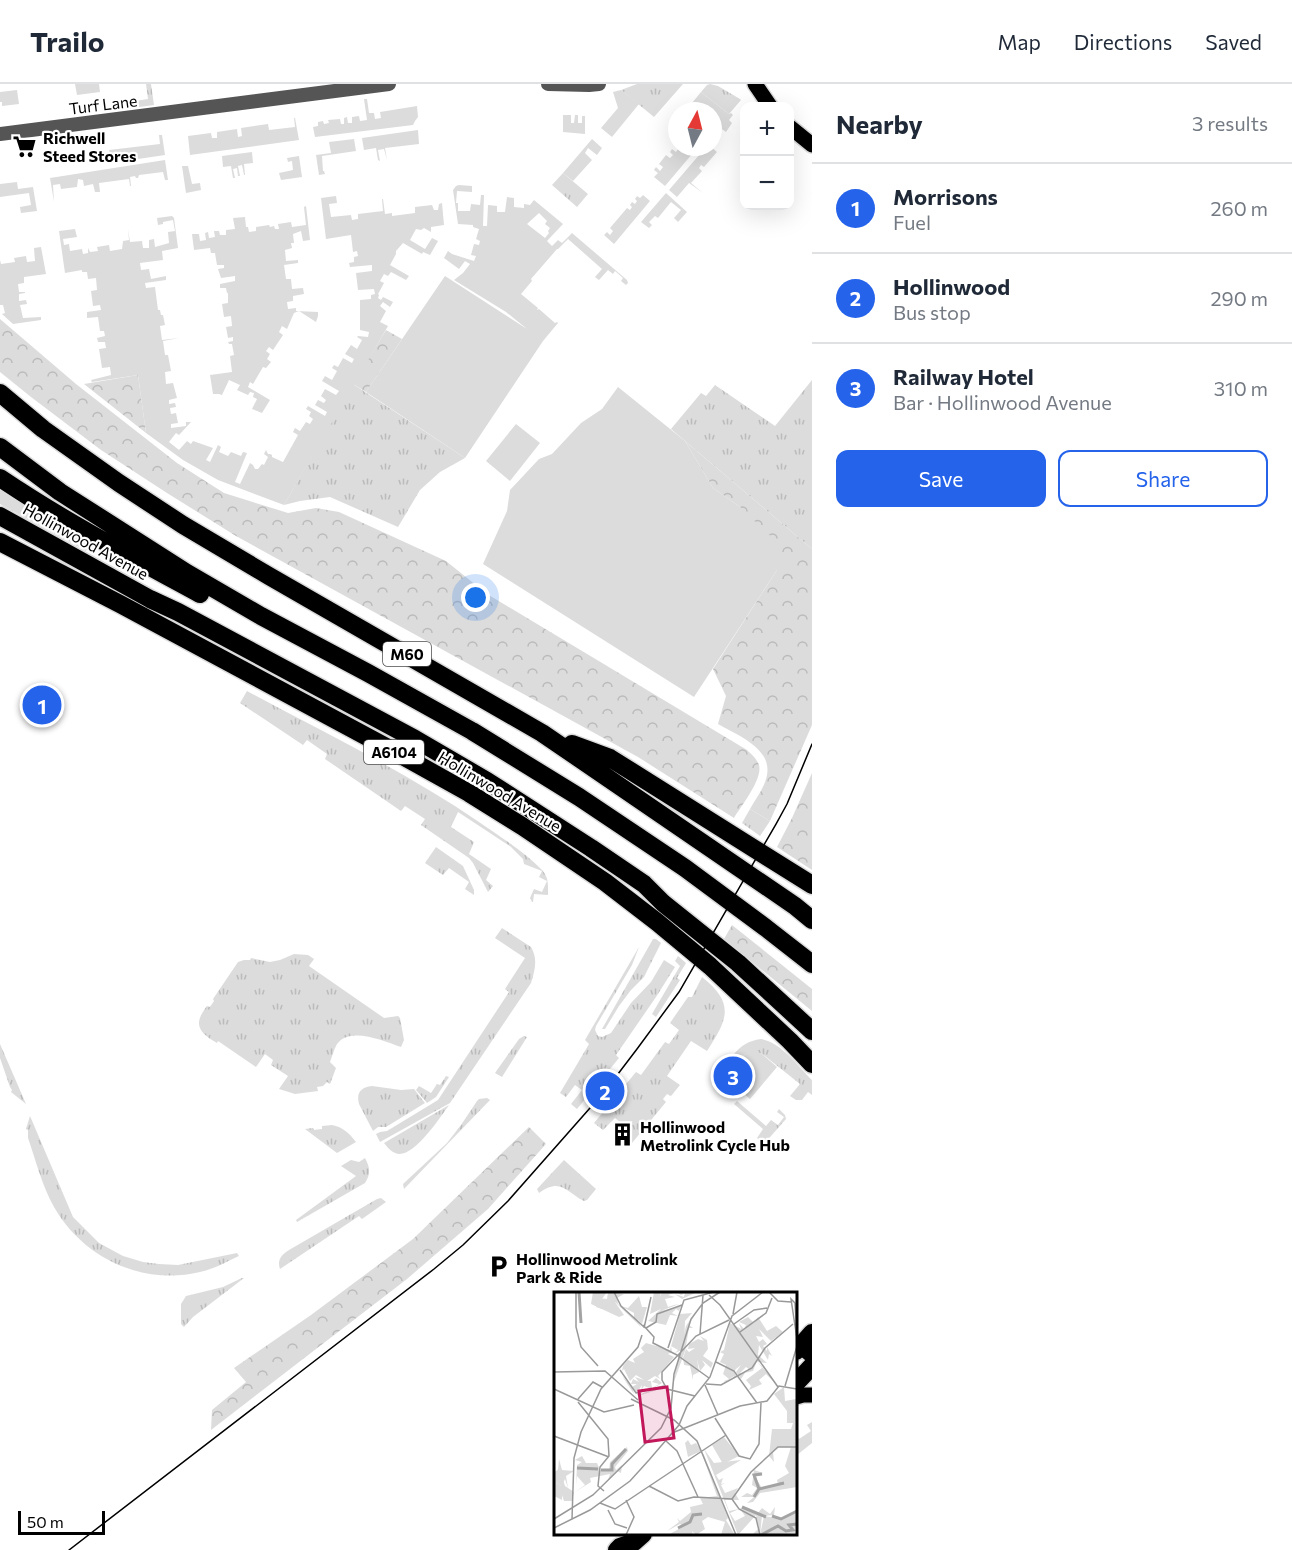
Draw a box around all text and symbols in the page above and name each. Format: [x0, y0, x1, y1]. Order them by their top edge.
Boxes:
text: Trailo [30, 24, 105, 58]
text: Map [998, 29, 1041, 54]
text: Directions [1074, 29, 1172, 54]
text: Saved [1205, 29, 1262, 54]
street label: Turf Lane [68, 90, 138, 118]
north arrow [668, 102, 722, 156]
map controls [740, 102, 794, 210]
button: + [740, 102, 794, 156]
text: Nearby [836, 108, 923, 139]
text: 3 results [1192, 111, 1268, 135]
place label: Richwell Steed Stores [43, 128, 136, 165]
supermarket icon: Richwell Steed Stores [12, 133, 38, 159]
button: − [740, 156, 794, 210]
text: Morrisons [893, 183, 998, 210]
text: 1 [851, 196, 860, 220]
text: 260 m [1210, 196, 1268, 220]
text: Fuel [893, 210, 931, 234]
text: Hollinwood [893, 273, 1010, 300]
text: 2 [850, 286, 861, 310]
text: 290 m [1210, 286, 1268, 310]
text: Bus stop [893, 300, 971, 324]
text: Railway Hotel [893, 363, 1034, 390]
text: 3 [850, 376, 861, 400]
text: 310 m [1214, 376, 1268, 400]
text: Bar · Hollinwood Avenue [893, 390, 1112, 414]
button: Save [836, 450, 1046, 507]
button: Share [1058, 450, 1268, 507]
street label: Hollinwood Avenue [20, 499, 152, 583]
your location [461, 583, 490, 612]
road number: M60 [383, 642, 431, 666]
pin: 1 [22, 682, 62, 728]
road number: A6104 [364, 740, 424, 764]
street label: Hollinwood Avenue [435, 747, 565, 835]
pin: 3 [714, 1054, 752, 1098]
pin: 2 [586, 1068, 624, 1114]
place label: Hollinwood Metrolink Cycle Hub [640, 1117, 790, 1154]
building icon: Hollinwood Metrolink Cycle Hub [609, 1122, 635, 1148]
place label: Hollinwood Metrolink Park & Ride [516, 1249, 679, 1286]
parking icon: Hollinwood Metrolink Park & Ride [485, 1254, 511, 1280]
inset map [554, 1292, 797, 1535]
scale bar [18, 1508, 105, 1536]
text: 50 m [27, 1512, 64, 1531]

